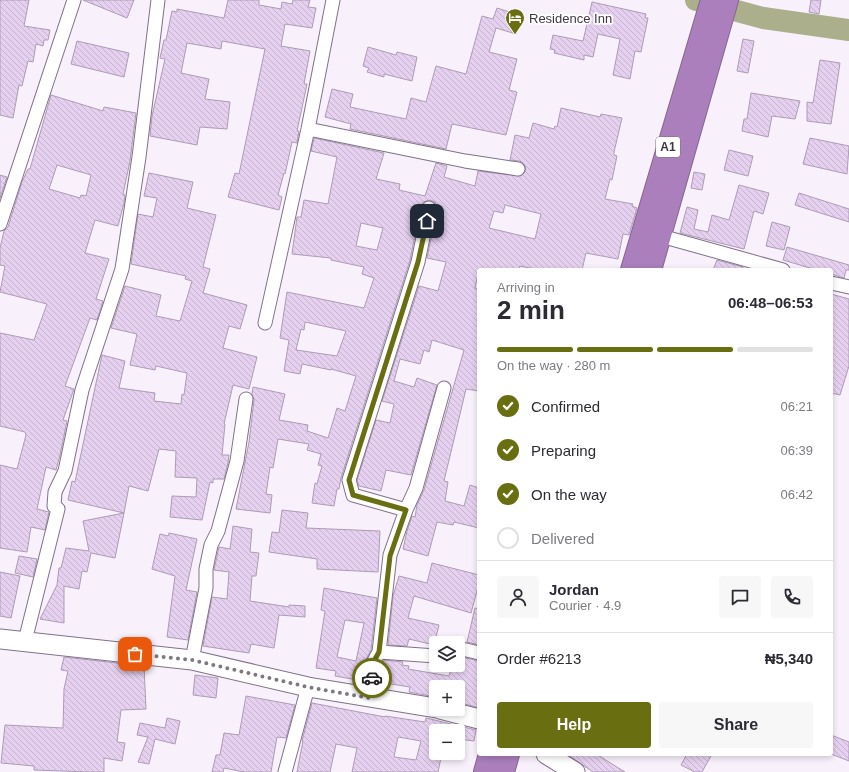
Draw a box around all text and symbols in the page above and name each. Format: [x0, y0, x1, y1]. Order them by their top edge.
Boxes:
hotel icon: Residence Inn [504, 7, 526, 35]
place label: Residence Inn [529, 11, 612, 26]
road number: A1 [656, 137, 680, 157]
pin [410, 204, 444, 238]
icon: home [416, 210, 438, 232]
text: Arriving in [497, 280, 555, 295]
text: 06:48–06:53 [728, 294, 813, 311]
text: 2 min [497, 295, 565, 325]
text: On the way · 280 m [497, 358, 610, 373]
icon: check [497, 395, 519, 417]
text: Confirmed [531, 398, 600, 415]
text: 06:21 [780, 399, 813, 414]
icon: check [497, 439, 519, 461]
text: Preparing [531, 442, 596, 459]
text: 06:39 [780, 443, 813, 458]
icon: check [497, 483, 519, 505]
text: On the way [531, 486, 607, 503]
text: 06:42 [780, 487, 813, 502]
text: Delivered [531, 530, 594, 547]
button: person [497, 576, 539, 618]
button: chat [719, 576, 761, 618]
button: phone [771, 576, 813, 618]
text: Jordan [549, 581, 599, 598]
text: Courier · 4.9 [549, 598, 621, 613]
map controls [429, 636, 465, 760]
button: layers [429, 636, 465, 672]
pin [118, 637, 152, 671]
icon: bag [124, 643, 146, 665]
text: Order #6213 [497, 650, 581, 667]
text: ₦5,340 [765, 650, 813, 667]
courier [352, 658, 392, 698]
icon: car [361, 667, 383, 689]
button: + [429, 680, 465, 716]
button: Help [497, 702, 651, 748]
button: Share [659, 702, 813, 748]
button: − [429, 724, 465, 760]

